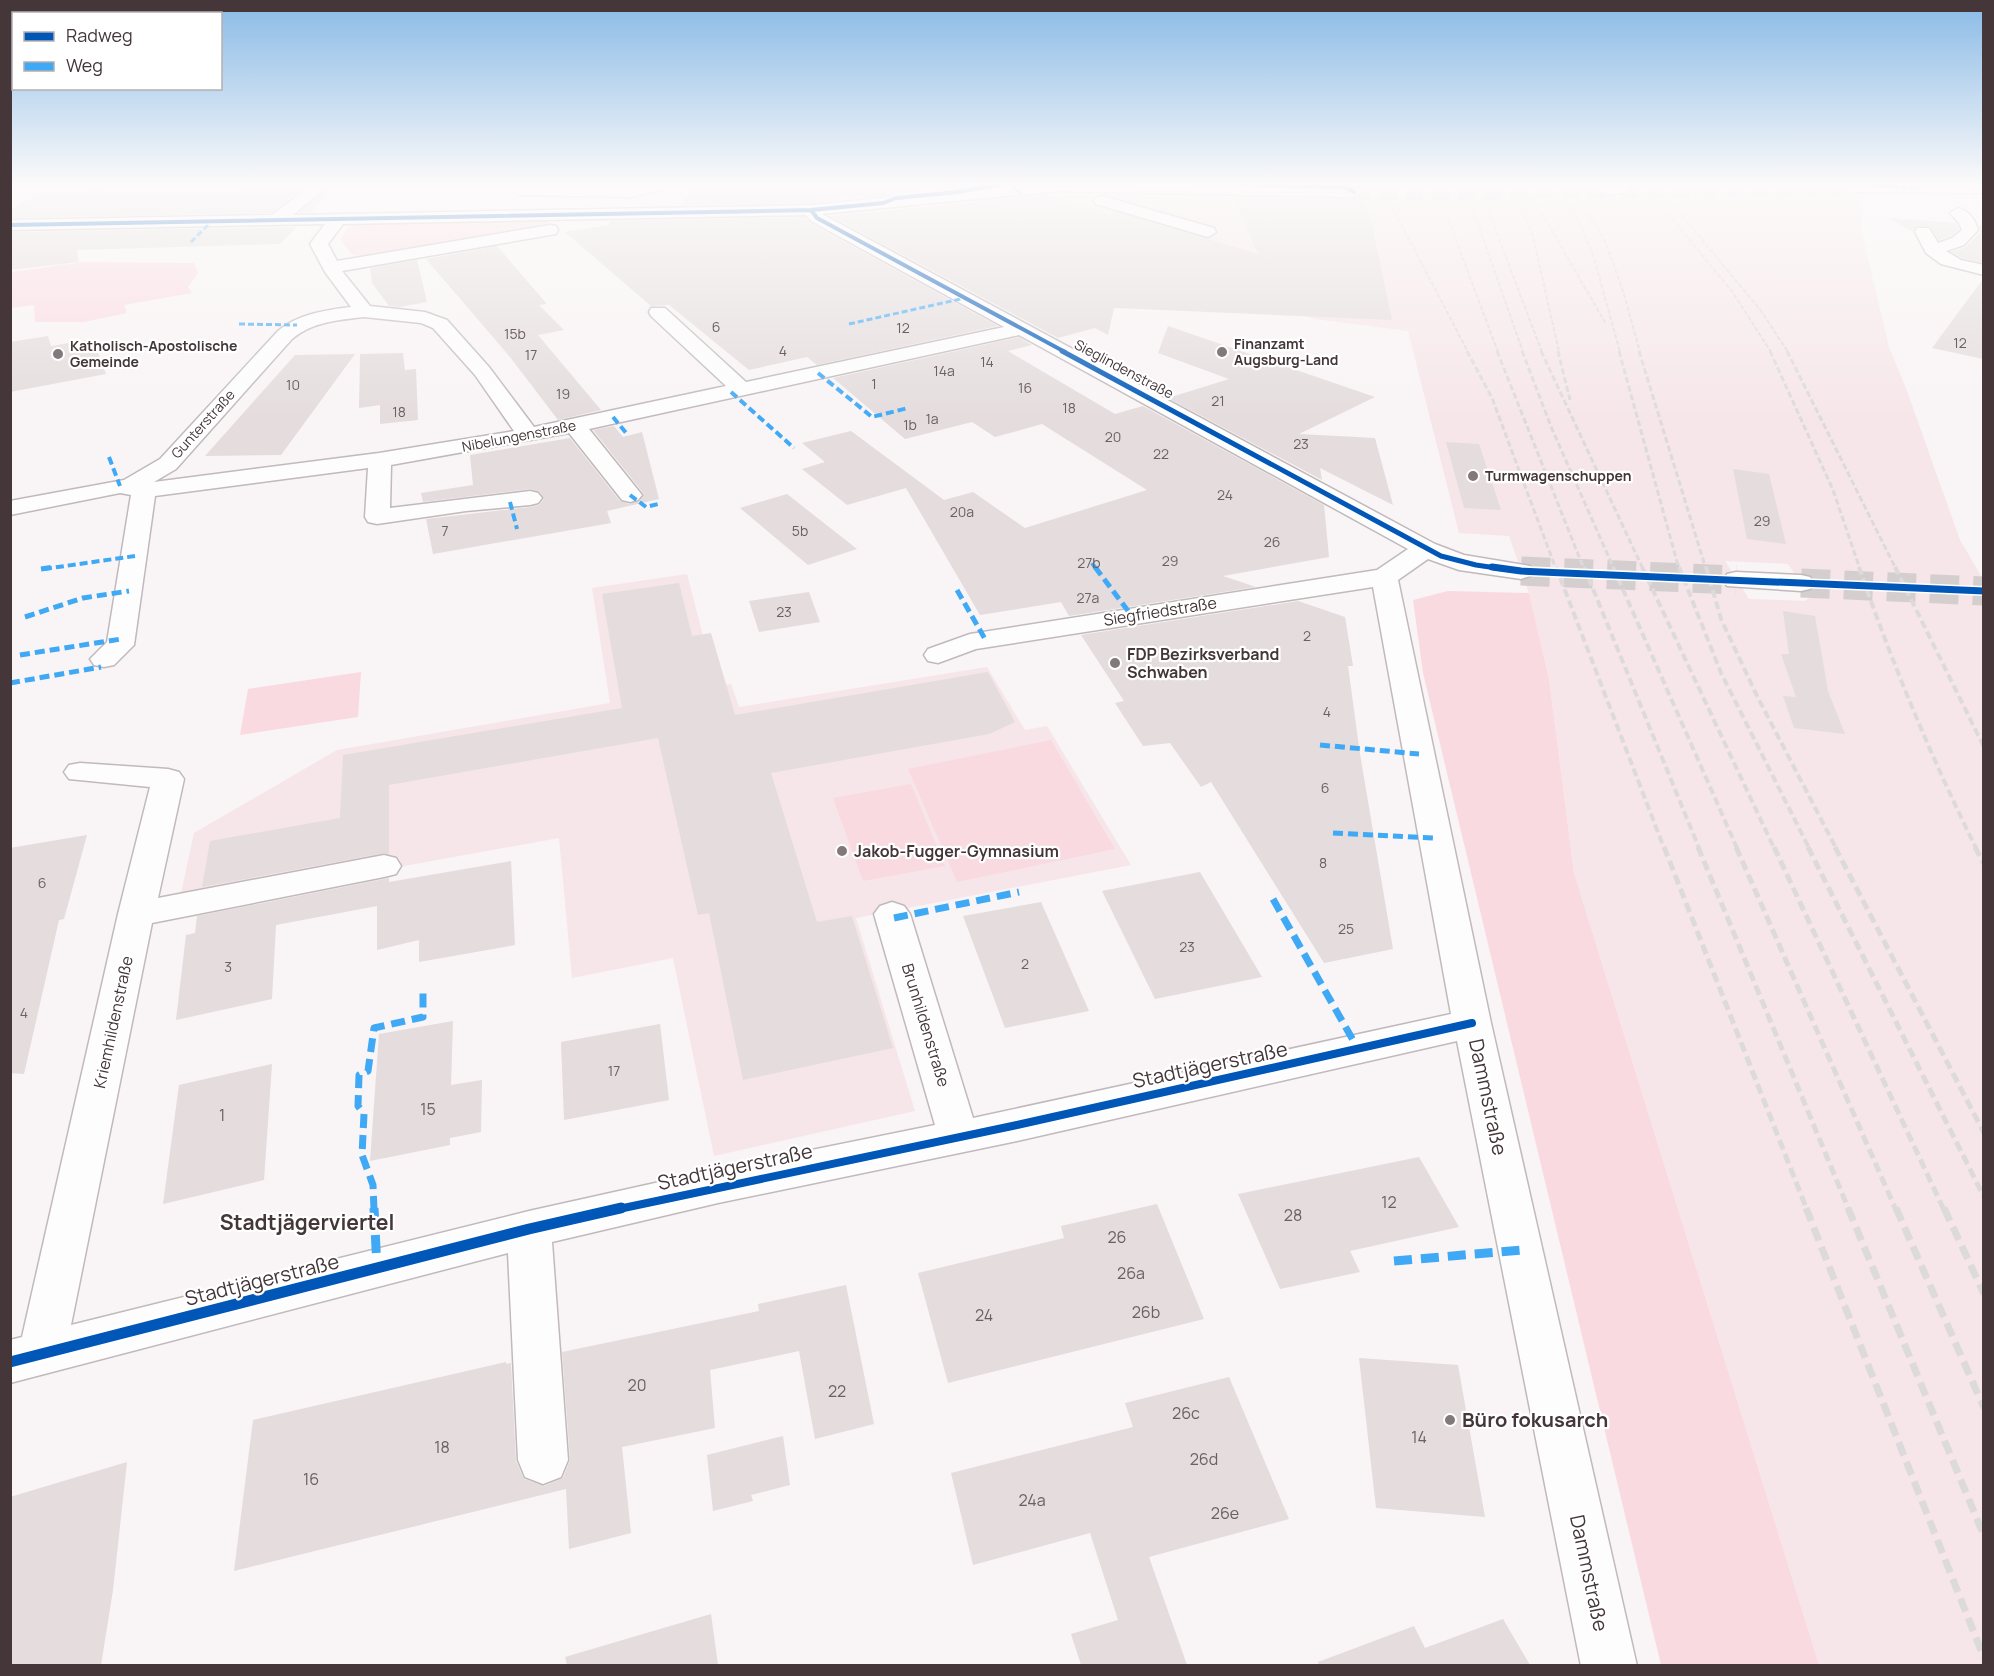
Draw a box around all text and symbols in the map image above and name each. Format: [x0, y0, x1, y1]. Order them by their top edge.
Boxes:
legend [12, 12, 222, 90]
text: Radweg [66, 23, 133, 47]
text: Weg [66, 53, 103, 77]
house number: 6 [712, 317, 720, 336]
house number: 12 [896, 318, 910, 337]
house number: 15b [504, 324, 526, 343]
house number: 12 [1953, 333, 1967, 352]
street label: Sieglindenstraße [1071, 334, 1177, 403]
place label: Finanzamt Augsburg-Land [1234, 334, 1338, 369]
place label: Katholisch-Apostolische Gemeinde [70, 336, 238, 371]
house number: 4 [779, 341, 787, 360]
house number: 17 [525, 345, 537, 364]
marker: Finanzamt Augsburg-Land [1215, 345, 1229, 359]
marker: Katholisch-Apostolische Gemeinde [51, 347, 65, 361]
house number: 14 [980, 352, 994, 371]
house number: 14a [933, 361, 955, 380]
house number: 1 [871, 374, 877, 393]
house number: 10 [286, 375, 300, 394]
house number: 16 [1018, 378, 1032, 397]
house number: 19 [556, 384, 570, 403]
street label: Gunterstraße [167, 385, 239, 462]
house number: 21 [1211, 391, 1225, 410]
house number: 18 [1062, 398, 1076, 417]
house number: 18 [392, 402, 406, 421]
house number: 1a [925, 409, 939, 428]
street label: Nibelungenstraße [460, 415, 578, 456]
house number: 1b [903, 415, 917, 434]
house number: 20 [1105, 427, 1121, 446]
house number: 23 [1293, 434, 1309, 453]
house number: 22 [1153, 444, 1169, 463]
place label: Turmwagenschuppen [1485, 466, 1632, 485]
marker: Turmwagenschuppen [1466, 469, 1480, 483]
house number: 24 [1217, 485, 1233, 504]
house number: 20a [950, 502, 974, 521]
house number: 29 [1754, 511, 1770, 530]
house number: 7 [441, 521, 449, 540]
house number: 5b [792, 521, 808, 540]
house number: 26 [1264, 532, 1280, 551]
house number: 29 [1162, 551, 1178, 570]
house number: 27b [1077, 553, 1101, 572]
house number: 27a [1077, 588, 1099, 607]
street label: Siegfriedstraße [1102, 591, 1218, 631]
house number: 23 [776, 602, 792, 621]
house number: 2 [1303, 626, 1311, 645]
place label: FDP Bezirksverband Schwaben [1127, 643, 1279, 683]
marker: FDP Bezirksverband Schwaben [1108, 656, 1122, 670]
house number: 4 [1323, 702, 1331, 721]
house number: 6 [1321, 778, 1329, 797]
place label: Jakob-Fugger-Gymnasium [854, 840, 1059, 862]
marker: Jakob-Fugger-Gymnasium [835, 844, 849, 858]
house number: 8 [1319, 853, 1327, 872]
house number: 6 [38, 873, 46, 892]
house number: 25 [1338, 919, 1354, 938]
house number: 23 [1179, 937, 1195, 956]
street label: Kriemhildenstraße [88, 954, 138, 1090]
house number: 2 [1021, 954, 1029, 973]
house number: 3 [224, 957, 232, 976]
street label: Brunhildenstraße [897, 961, 955, 1089]
house number: 4 [20, 1003, 28, 1022]
street label: Stadtjägerstraße [1130, 1035, 1290, 1094]
street label: Dammstraße [1463, 1036, 1514, 1158]
house number: 17 [608, 1061, 620, 1080]
house number: 15 [420, 1098, 436, 1120]
house number: 1 [219, 1104, 225, 1126]
street label: Stadtjägerstraße [655, 1137, 815, 1196]
house number: 12 [1381, 1191, 1397, 1213]
house number: 28 [1284, 1204, 1302, 1226]
district label: Stadtjägerviertel [220, 1208, 394, 1236]
house number: 26 [1107, 1226, 1127, 1248]
street label: Stadtjägerstraße [182, 1247, 342, 1312]
house number: 26a [1117, 1262, 1145, 1284]
house number: 26b [1132, 1301, 1160, 1323]
house number: 24 [975, 1304, 993, 1326]
house number: 20 [628, 1374, 646, 1396]
house number: 22 [828, 1380, 846, 1402]
house number: 26c [1172, 1402, 1200, 1424]
place label: Büro fokusarch [1462, 1406, 1608, 1433]
marker: Büro fokusarch [1443, 1413, 1457, 1427]
house number: 14 [1411, 1426, 1427, 1448]
house number: 18 [434, 1436, 450, 1458]
house number: 26d [1190, 1448, 1218, 1470]
house number: 16 [303, 1468, 319, 1490]
house number: 24a [1018, 1489, 1046, 1511]
house number: 26e [1211, 1502, 1239, 1524]
street label: Dammstraße [1564, 1512, 1615, 1634]

